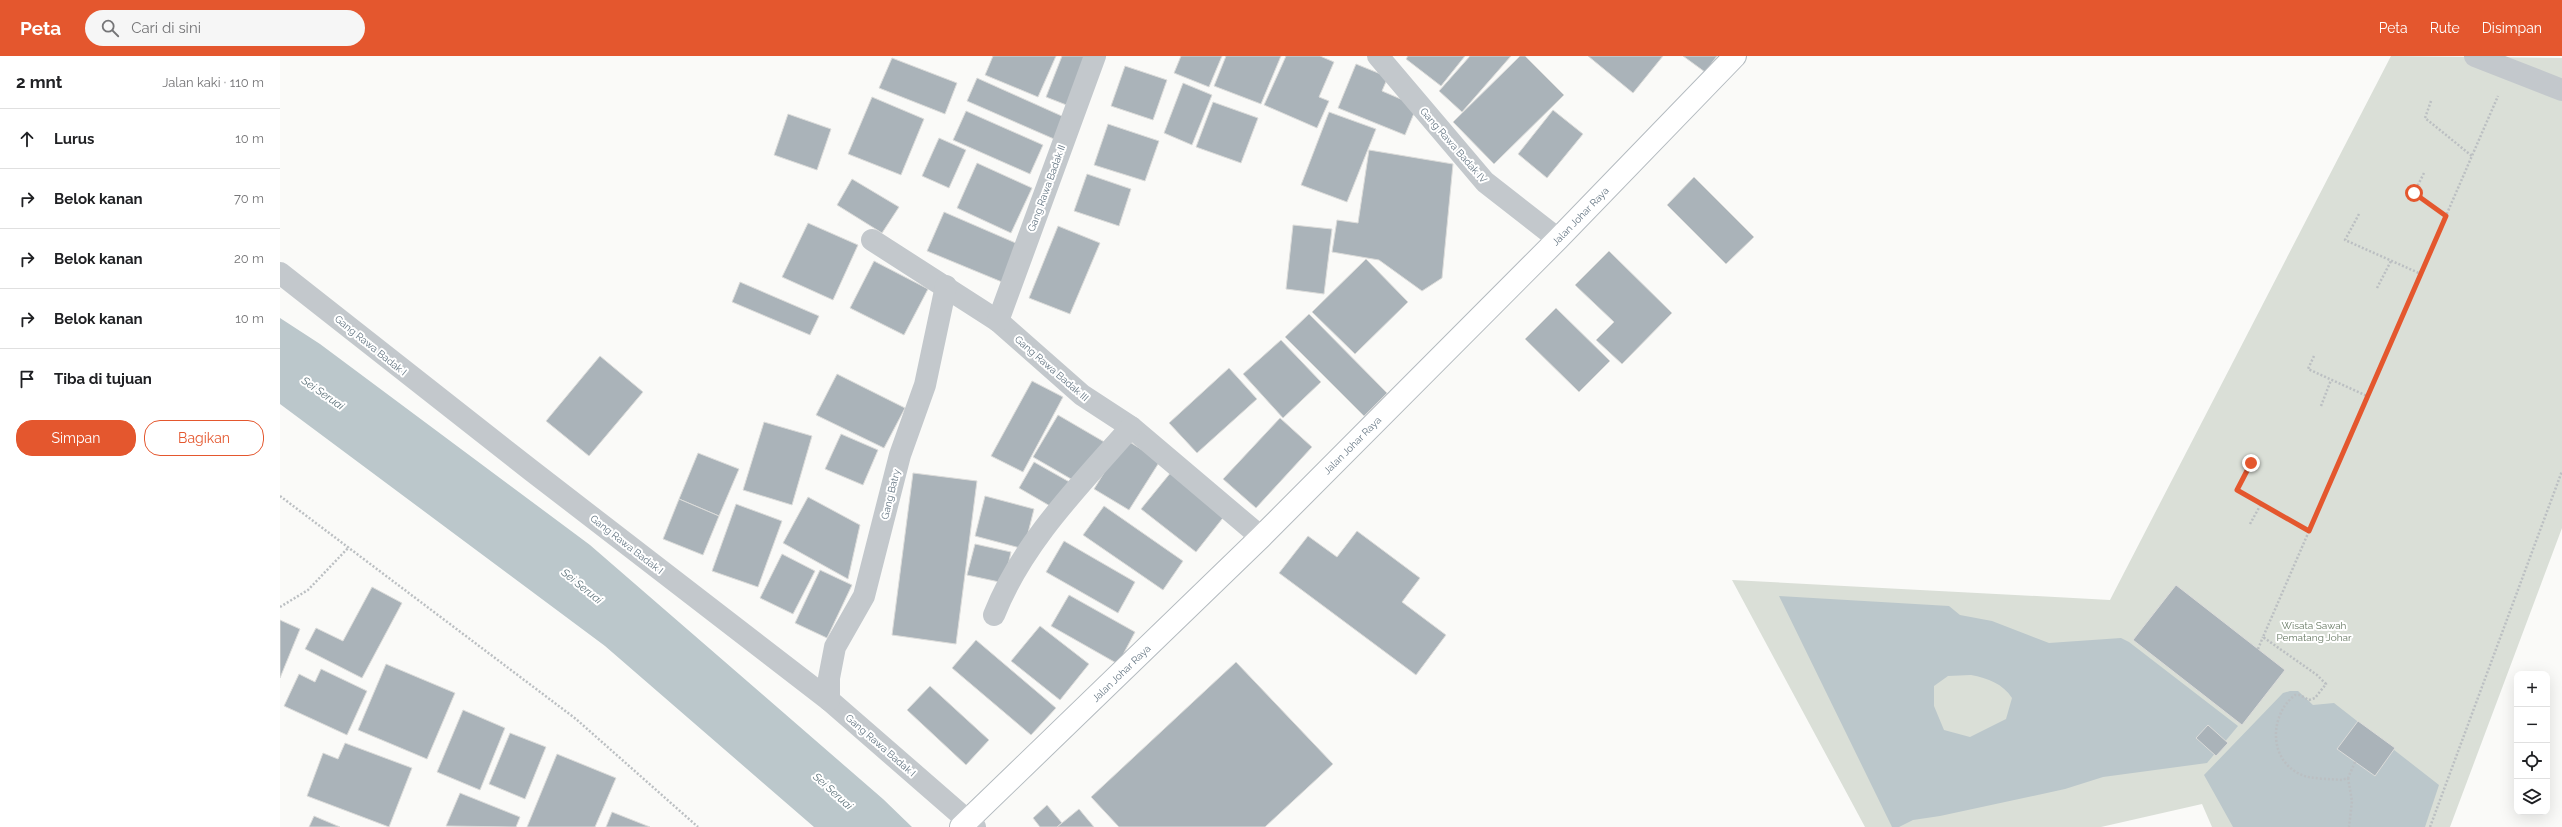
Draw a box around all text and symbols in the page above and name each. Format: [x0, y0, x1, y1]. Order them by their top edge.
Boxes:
search box [85, 10, 365, 46]
text: Peta [20, 17, 61, 39]
icon: search [99, 17, 121, 39]
text: Cari di sini [131, 19, 201, 37]
text: Peta [2379, 20, 2408, 36]
text: Rute [2430, 20, 2460, 36]
text: Disimpan [2482, 20, 2542, 36]
text: 2 mnt [16, 72, 62, 92]
text: Jalan kaki · 110 m [162, 75, 264, 90]
street label: Gang Rawa Badak IV [1418, 106, 1489, 185]
icon: ahead [16, 128, 38, 150]
text: Lurus [54, 130, 95, 148]
text: 10 m [235, 131, 264, 146]
street label: Gang Rawa Badak II [1026, 143, 1067, 233]
route start [2405, 184, 2423, 202]
street label: Jalan Johar Raya [1550, 185, 1611, 248]
icon: right [16, 188, 38, 210]
text: Belok kanan [54, 190, 143, 208]
text: 70 m [234, 191, 264, 206]
icon: right [16, 248, 38, 270]
text: Belok kanan [54, 250, 143, 268]
text: 20 m [234, 251, 264, 266]
icon: right [16, 308, 38, 330]
text: Belok kanan [54, 310, 143, 328]
text: 10 m [235, 311, 264, 326]
street label: Gang Rawa Badak I [333, 313, 409, 378]
street label: Gang Rawa Badak III [1013, 333, 1091, 403]
icon: arrive [16, 368, 38, 390]
text: Tiba di tujuan [54, 370, 152, 388]
water label: Sei Seruai [298, 374, 347, 413]
street label: Jalan Johar Raya [1321, 414, 1383, 476]
button: Simpan [16, 420, 136, 456]
button: Bagikan [144, 420, 264, 456]
route end [2242, 454, 2260, 472]
street label: Gang Batry [879, 467, 902, 520]
street label: Gang Rawa Badak I [588, 513, 665, 576]
water label: Sei Seruai [558, 565, 605, 607]
park label: Wisata Sawah Pematang Johar [2276, 620, 2352, 643]
street label: Jalan Johar Raya [1090, 643, 1153, 704]
map controls [2514, 671, 2550, 815]
button: + [2514, 671, 2550, 707]
button: − [2514, 707, 2550, 743]
street label: Gang Rawa Badak I [843, 712, 918, 779]
button: locate [2514, 743, 2550, 779]
water label: Sei Seruai [809, 770, 856, 813]
button: layers [2514, 779, 2550, 815]

